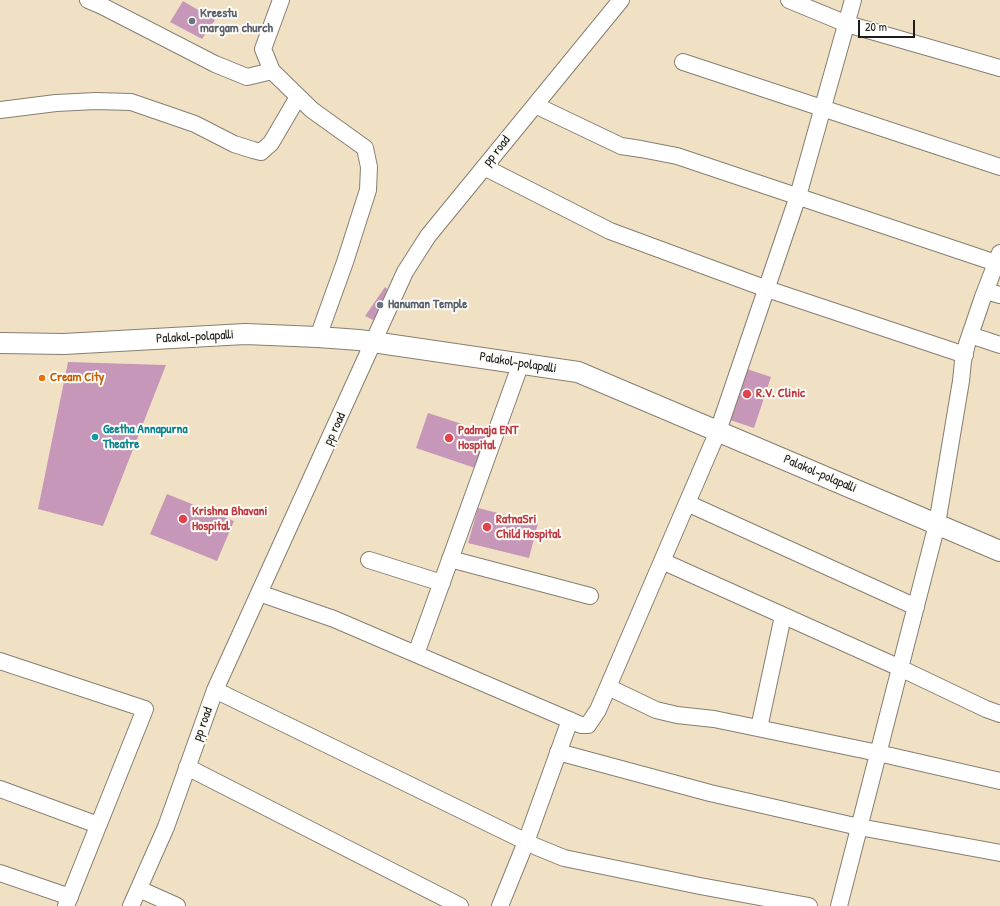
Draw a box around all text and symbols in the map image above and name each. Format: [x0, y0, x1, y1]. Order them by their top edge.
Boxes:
place label: Kreestu margam church [200, 6, 273, 37]
scale bar [860, 12, 917, 38]
marker: Kreestu margam church [187, 16, 197, 26]
text: 20 m [865, 18, 887, 35]
street label: pp road [480, 133, 514, 169]
place label: Hanuman Temple [388, 297, 467, 313]
marker: Hanuman Temple [375, 300, 385, 310]
street label: Palakol-polapalli [156, 327, 234, 347]
street label: Palakol-polapalli [478, 349, 558, 377]
place label: Cream City [50, 370, 104, 386]
marker: Cream City [37, 373, 47, 383]
place label: R.V. Clinic [756, 386, 805, 402]
marker: R.V. Clinic [741, 388, 753, 400]
street label: pp road [321, 410, 349, 448]
place label: Geetha Annapurna Theatre [103, 422, 188, 453]
place label: Padmaja ENT Hospital [458, 423, 518, 454]
marker: Geetha Annapurna Theatre [90, 432, 100, 442]
marker: Padmaja ENT Hospital [443, 432, 455, 444]
street label: Palakol-polapalli [781, 452, 859, 496]
place label: Krishna Bhavani Hospital [192, 504, 267, 535]
place label: RatnaSri Child Hospital [496, 512, 561, 543]
marker: Krishna Bhavani Hospital [177, 513, 189, 525]
marker: RatnaSri Child Hospital [481, 521, 493, 533]
street label: pp road [190, 705, 216, 743]

